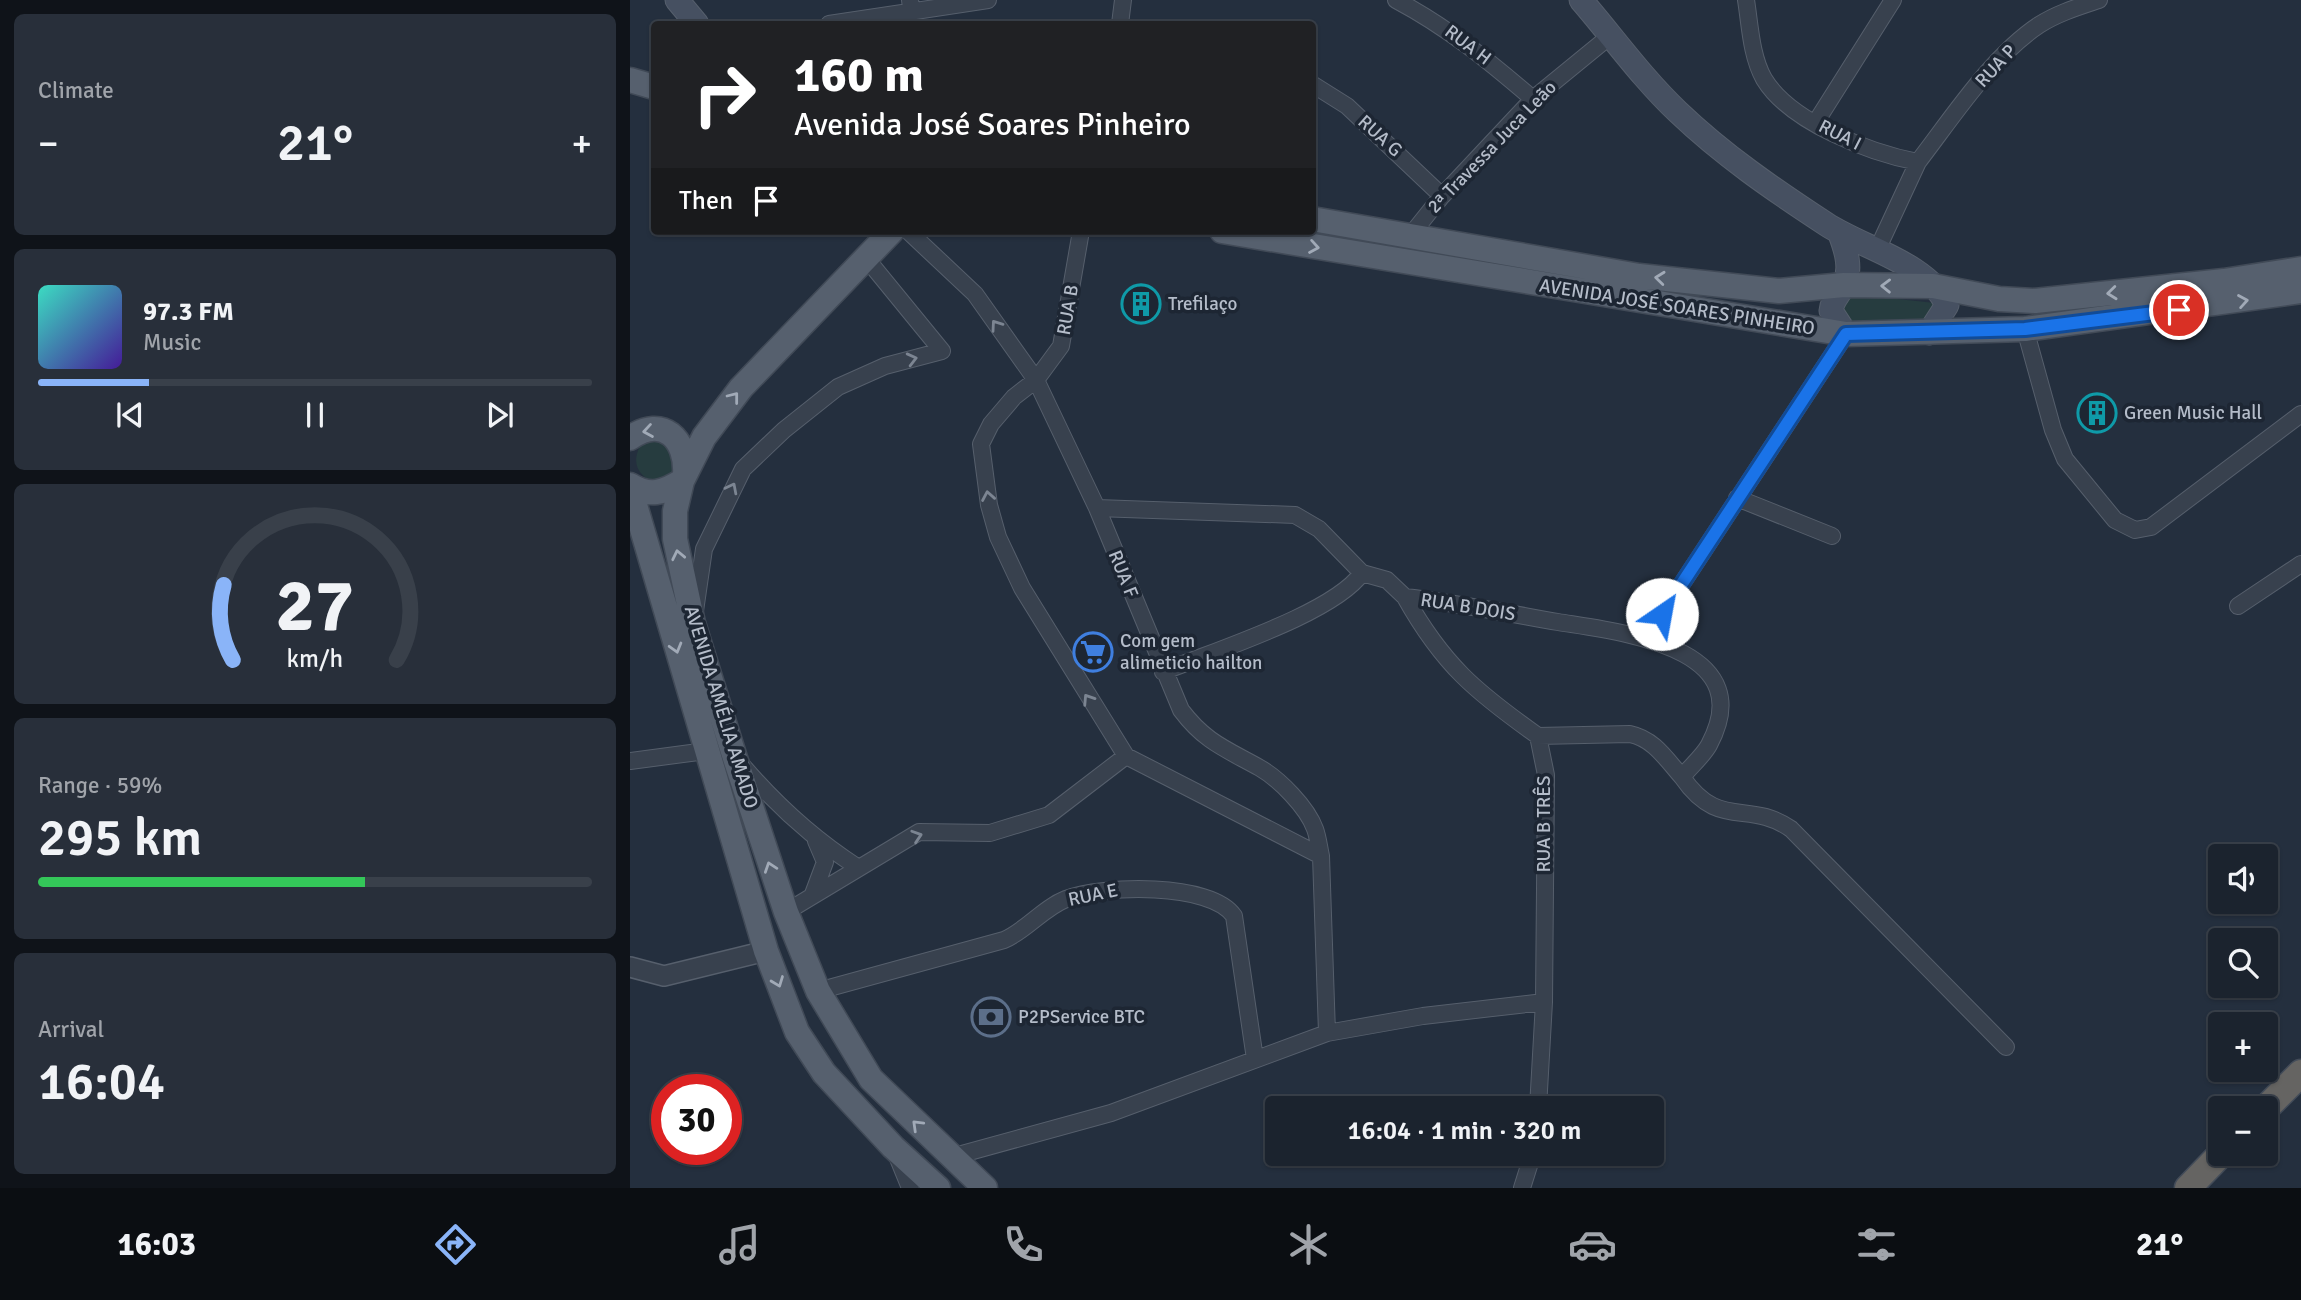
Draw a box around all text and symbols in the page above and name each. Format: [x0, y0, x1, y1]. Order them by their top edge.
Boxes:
street label: RUA H [1440, 20, 1496, 70]
street label: RUA P [1970, 39, 2022, 92]
text: 160 m [794, 45, 924, 105]
icon: right [679, 49, 770, 140]
street label: 2ª Travessa Juca Leão [1422, 75, 1562, 218]
text: Climate [38, 76, 114, 105]
text: Avenida José Soares Pinheiro [794, 105, 1191, 144]
street label: RUA G [1353, 110, 1407, 162]
text: 21° [277, 111, 353, 175]
street label: RUA I [1815, 114, 1865, 156]
text: − [38, 120, 59, 167]
text: + [571, 120, 592, 167]
icon: arrive [747, 182, 785, 220]
text: Then [679, 185, 733, 217]
one-way arrow [1308, 239, 1320, 254]
one-way arrow [1654, 271, 1665, 286]
street label: AVENIDA JOSÉ SOARES PINHEIRO [1538, 273, 1816, 341]
one-way arrow [1880, 278, 1891, 293]
pin [2149, 280, 2209, 340]
street label: RUA B [1052, 283, 1084, 337]
building icon: Trefilaço [1120, 283, 1162, 325]
one-way arrow [2106, 285, 2117, 300]
icon: arrive [2160, 291, 2198, 329]
place label: Trefilaço [1168, 292, 1238, 316]
one-way arrow [2237, 294, 2249, 309]
text: 97.3 FM [143, 296, 234, 328]
one-way arrow [992, 320, 1004, 333]
text: Music [143, 328, 201, 357]
one-way arrow [906, 353, 918, 367]
one-way arrow [726, 392, 739, 404]
building icon: Green Music Hall [2076, 392, 2118, 434]
icon: previous [111, 396, 149, 434]
icon: pause [296, 396, 334, 434]
icon: next [481, 396, 519, 434]
place label: Green Music Hall [2124, 401, 2262, 425]
one-way arrow [642, 423, 654, 438]
one-way arrow [724, 483, 738, 495]
one-way arrow [981, 490, 996, 502]
street label: RUA F [1103, 547, 1143, 601]
one-way arrow [672, 549, 687, 561]
text: 27 [276, 562, 354, 651]
position arrow [1625, 577, 1699, 651]
street label: RUA B DOIS [1419, 588, 1517, 626]
street label: AVENIDA AMÉLIA AMADO [679, 603, 763, 811]
place label: Com gem alimeticio hailton [1120, 629, 1262, 675]
supermarket icon: Com gem alimeticio hailton [1072, 631, 1114, 673]
one-way arrow [668, 642, 682, 654]
text: km/h [287, 643, 343, 674]
one-way arrow [1084, 693, 1097, 706]
text: Range · 59% [38, 771, 162, 800]
street label: RUA B TRÊS [1532, 775, 1556, 873]
text: 295 km [38, 806, 202, 870]
one-way arrow [911, 829, 923, 844]
map controls [2208, 844, 2278, 1166]
button: sound [2208, 844, 2278, 914]
one-way arrow [764, 861, 778, 873]
street label: RUA E [1066, 878, 1120, 912]
button: search [2208, 928, 2278, 998]
one-way arrow [770, 976, 784, 988]
bank icon: P2PService BTC [970, 996, 1012, 1038]
place label: P2PService BTC [1018, 1005, 1145, 1029]
button: + [2208, 1012, 2278, 1082]
text: Arrival [38, 1015, 104, 1044]
text: 16:04 [38, 1050, 165, 1114]
speed limit sign: 30 [651, 1074, 742, 1165]
button: − [2208, 1096, 2278, 1166]
text: 16:04 · 1 min · 320 m [1348, 1115, 1581, 1147]
one-way arrow [912, 1120, 925, 1133]
icon: directions [431, 1220, 480, 1269]
icon: music [715, 1220, 764, 1269]
icon: phone [999, 1220, 1048, 1269]
icon: climate [1284, 1220, 1333, 1269]
icon: car [1568, 1220, 1617, 1269]
icon: filters [1852, 1220, 1901, 1269]
text: 16:03 [118, 1225, 196, 1264]
text: 21° [2136, 1225, 2183, 1264]

